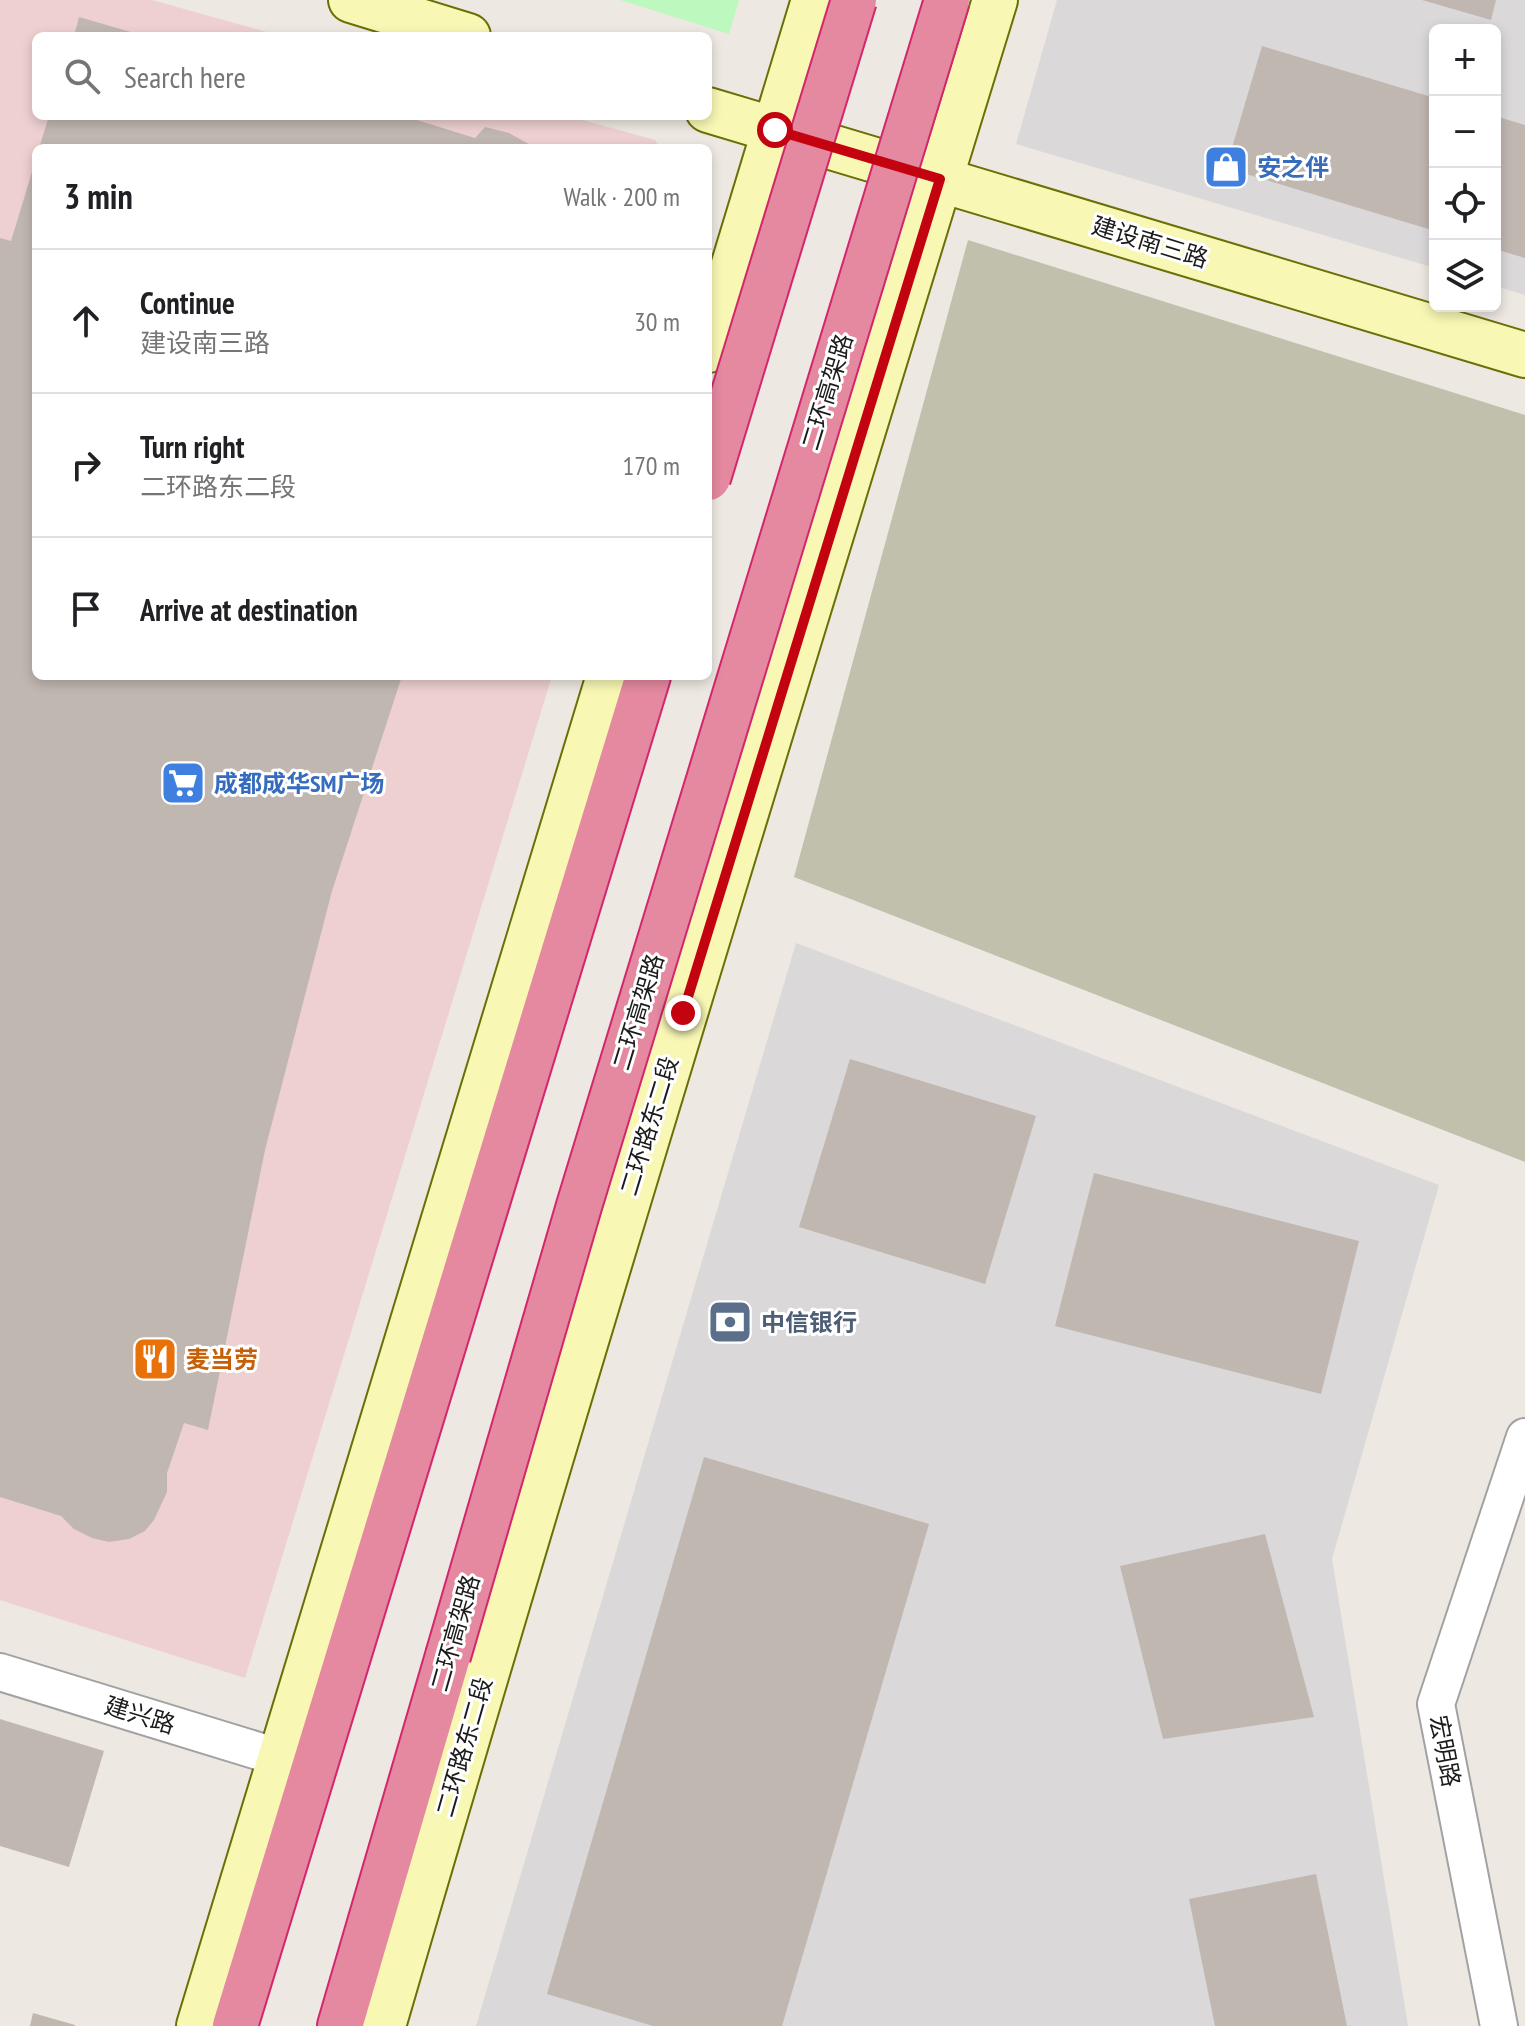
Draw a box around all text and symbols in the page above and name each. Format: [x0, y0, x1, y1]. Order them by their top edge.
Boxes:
map controls [1429, 24, 1501, 312]
button: + [1429, 24, 1501, 96]
search box [32, 32, 712, 120]
icon: search [60, 54, 104, 98]
text: Search here [124, 57, 246, 96]
button: − [1429, 96, 1501, 168]
route start [757, 112, 793, 148]
shop icon: 安之伴 [1202, 143, 1250, 191]
place label: 安之伴 [1257, 152, 1329, 183]
button: locate [1429, 168, 1501, 240]
text: 3 min [64, 174, 133, 218]
text: Walk · 200 m [563, 180, 680, 213]
street label: 建设南三路 [1088, 210, 1212, 274]
button: layers [1429, 240, 1501, 312]
text: Continue [140, 283, 235, 322]
icon: ahead [64, 299, 108, 343]
text: 30 m [634, 305, 680, 338]
text: 建设南三路 [140, 326, 270, 359]
street label: 二环高架路 [795, 330, 859, 454]
text: Turn right [140, 427, 244, 466]
icon: right [64, 443, 108, 487]
text: 170 m [622, 449, 680, 482]
text: 二环路东二段 [140, 470, 296, 503]
icon: arrive [64, 587, 108, 631]
text: Arrive at destination [140, 590, 358, 629]
supermarket icon: 成都成华SM广场 [159, 759, 207, 807]
place label: 成都成华SM广场 [214, 768, 384, 799]
street label: 二环高架路 [606, 950, 670, 1074]
route end [665, 995, 701, 1031]
street label: 二环路东二段 [613, 1053, 685, 1199]
bank icon: 中信银行 [706, 1298, 754, 1346]
place label: 中信银行 [761, 1307, 857, 1338]
restaurant icon: 麦当劳 [131, 1335, 179, 1383]
place label: 麦当劳 [186, 1344, 258, 1375]
street label: 二环高架路 [424, 1571, 486, 1695]
street label: 二环路东二段 [429, 1674, 499, 1820]
street label: 建兴路 [101, 1690, 179, 1740]
street label: 宏明路 [1423, 1713, 1467, 1789]

